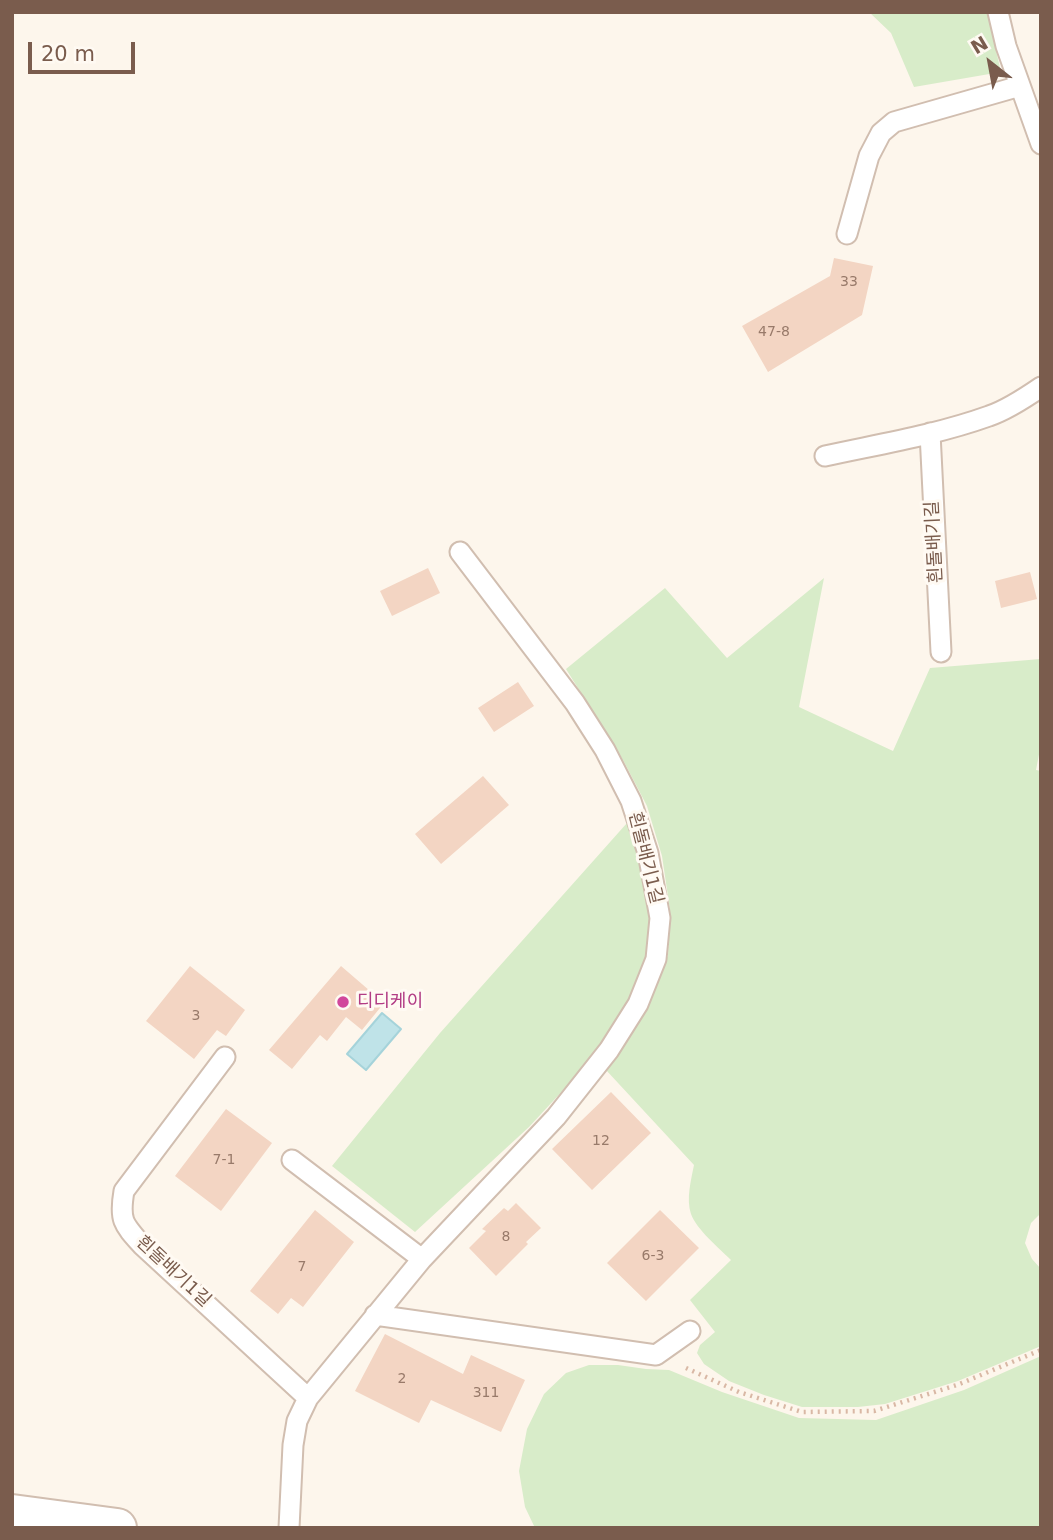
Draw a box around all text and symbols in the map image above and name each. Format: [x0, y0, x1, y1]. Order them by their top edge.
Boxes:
scale bar [32, 28, 138, 72]
north arrow [955, 28, 1025, 98]
text: N [967, 31, 992, 59]
text: 20 m [41, 42, 95, 66]
house number: 33 [840, 274, 858, 290]
house number: 47-8 [758, 324, 790, 340]
street label: 흰돌배기길 [922, 500, 948, 584]
street label: 흰돌배기1길 [623, 810, 667, 906]
place label: 디디케이 [357, 991, 423, 1013]
marker: 디디케이 [335, 994, 351, 1010]
house number: 3 [192, 1008, 200, 1024]
house number: 12 [592, 1133, 610, 1149]
house number: 7-1 [213, 1152, 235, 1168]
house number: 8 [502, 1229, 510, 1245]
street label: 흰돌배기1길 [131, 1232, 215, 1312]
house number: 6-3 [642, 1248, 664, 1264]
house number: 7 [298, 1259, 306, 1275]
house number: 2 [398, 1371, 406, 1387]
house number: 311 [473, 1385, 499, 1401]

